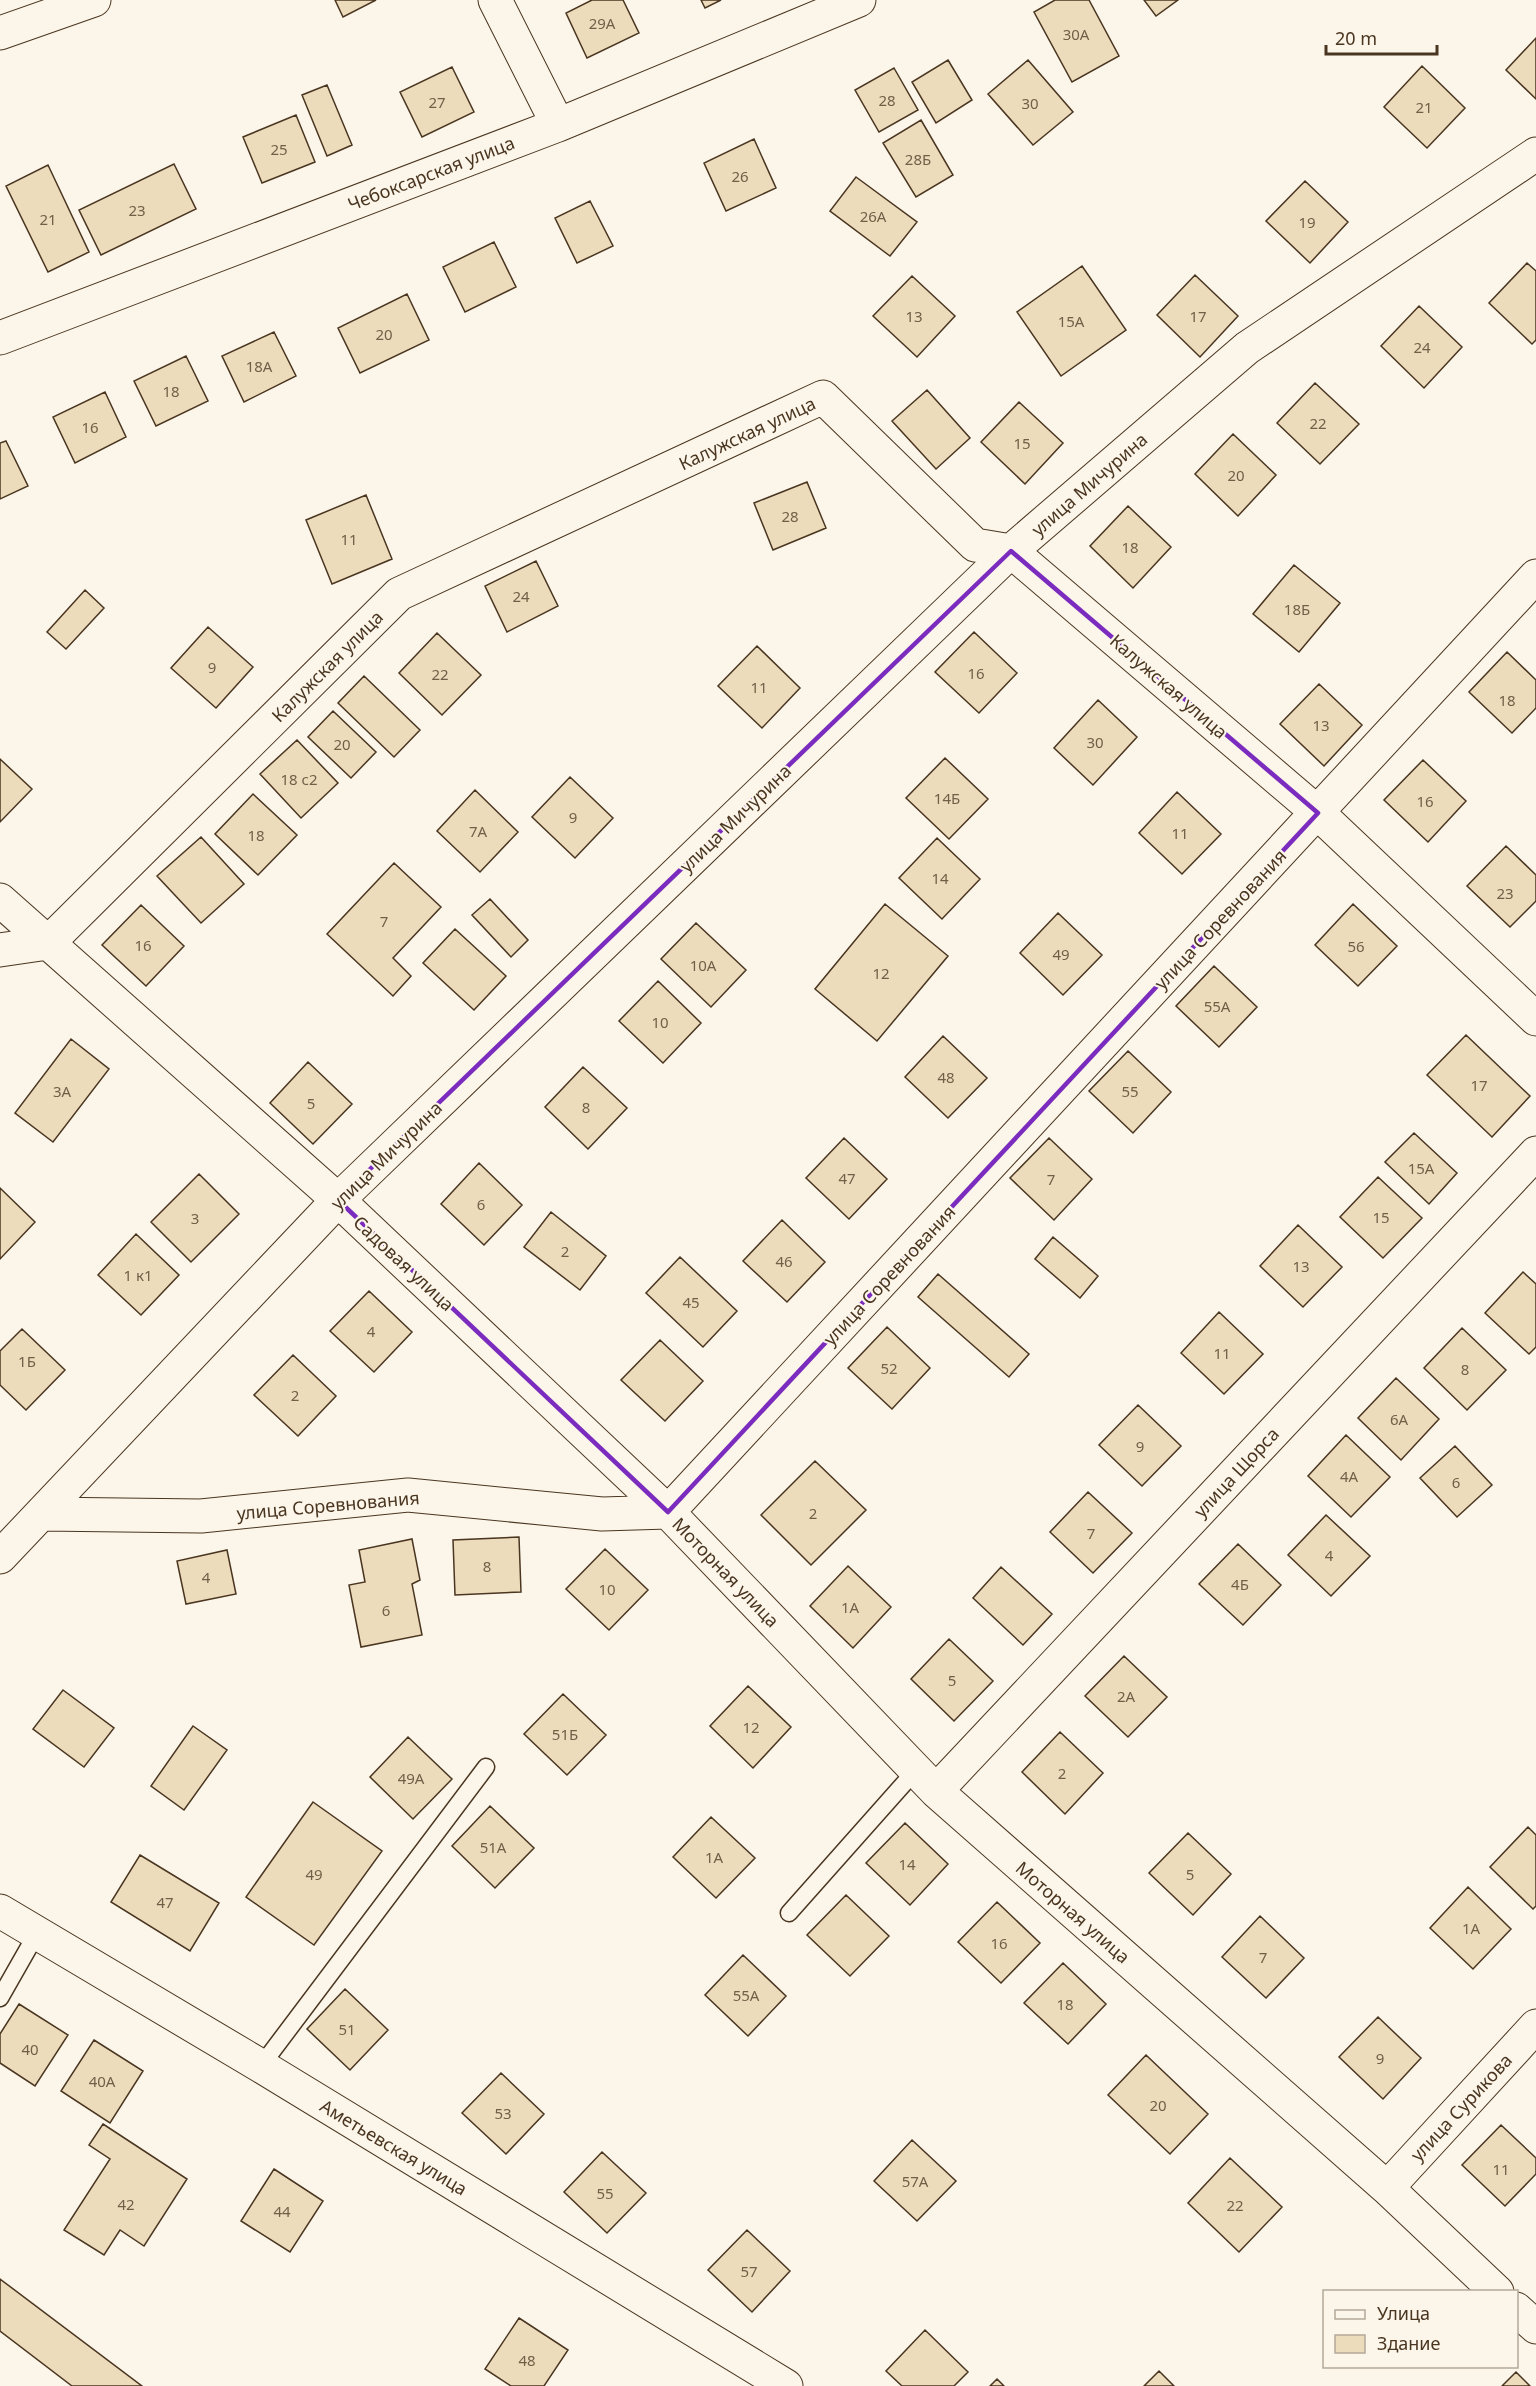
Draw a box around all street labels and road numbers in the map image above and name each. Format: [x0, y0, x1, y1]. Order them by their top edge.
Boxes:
street label: Чебоксарская улица [344, 130, 518, 216]
street label: Калужская улица [675, 391, 819, 475]
street label: улица Мичурина [1026, 427, 1152, 541]
street label: Калужская улица [266, 605, 388, 727]
street label: Калужская улица [1105, 628, 1233, 744]
street label: улица Мичурина [674, 759, 796, 877]
street label: улица Соревнования [1149, 844, 1291, 994]
street label: улица Мичурина [325, 1096, 447, 1214]
street label: улица Соревнования [818, 1200, 960, 1350]
street label: Садовая улица [348, 1210, 460, 1316]
street label: улица Щорса [1188, 1422, 1284, 1522]
street label: улица Соревнования [236, 1485, 420, 1525]
street label: Моторная улица [667, 1512, 785, 1632]
street label: Моторная улица [1011, 1856, 1135, 1968]
street label: улица Сурикова [1405, 2048, 1517, 2166]
street label: Аметьевская улица [316, 2094, 472, 2200]

